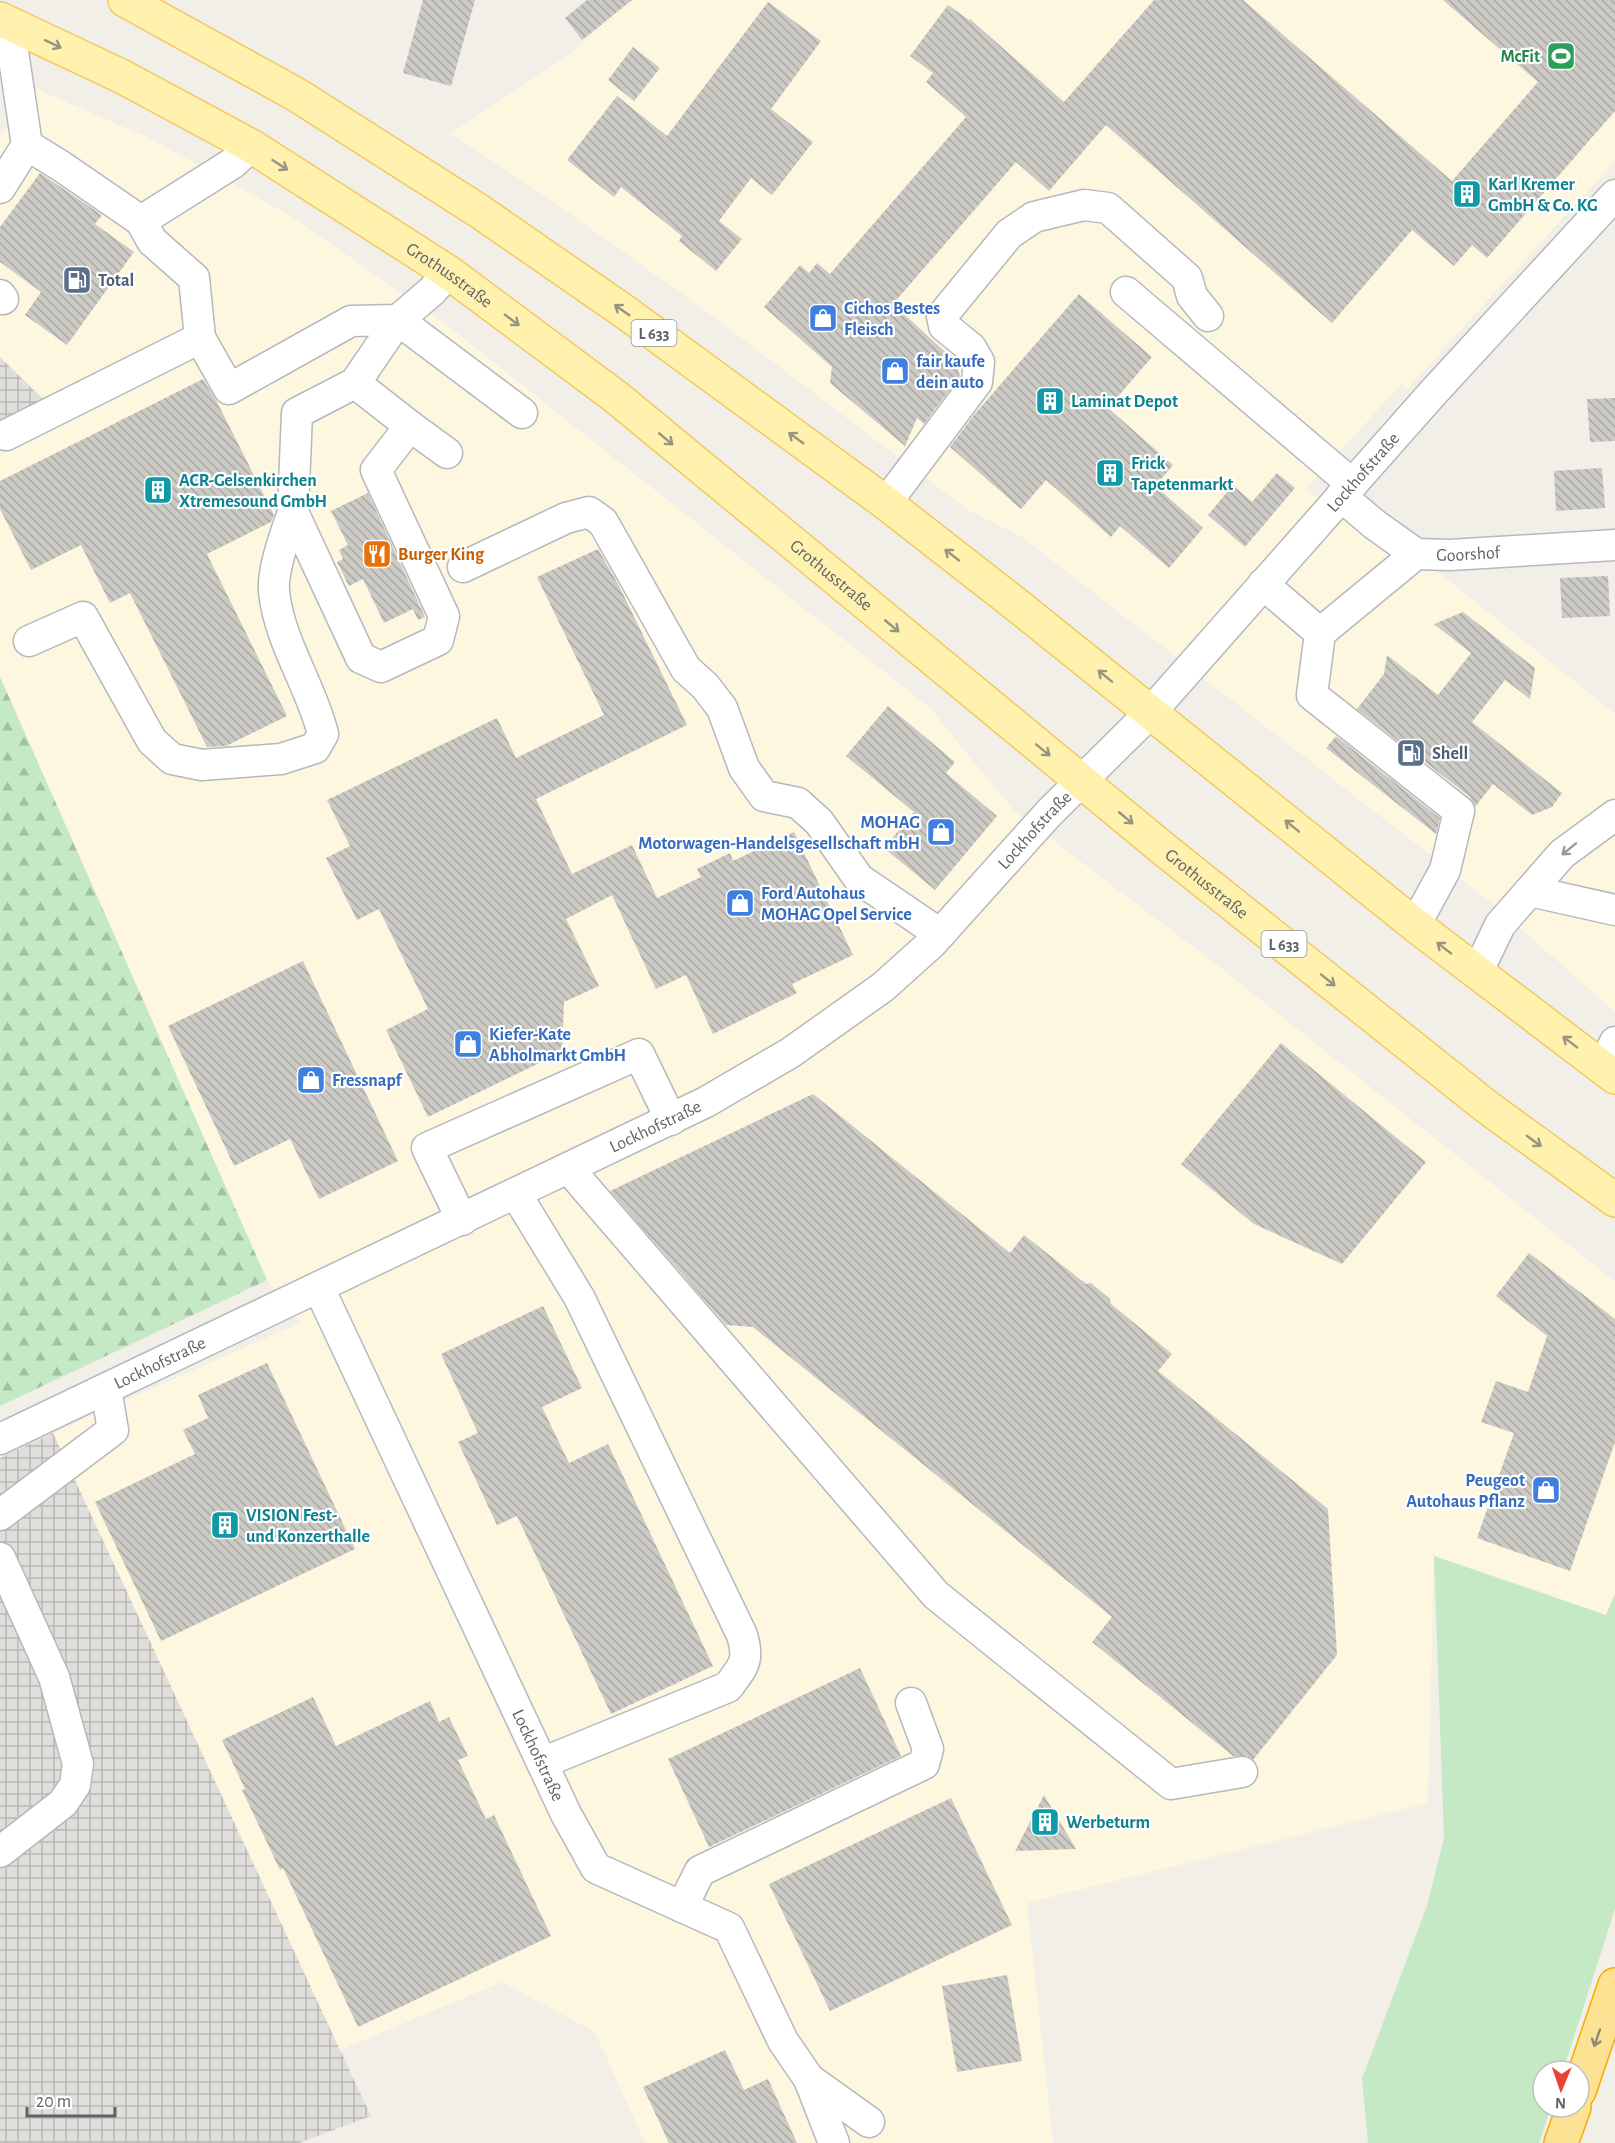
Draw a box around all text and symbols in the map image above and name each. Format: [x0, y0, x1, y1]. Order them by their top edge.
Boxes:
one-way arrow [43, 38, 61, 50]
sports icon: McFit [1545, 40, 1577, 72]
place label: McFit [1500, 48, 1540, 66]
one-way arrow [272, 158, 289, 171]
place label: Karl Kremer GmbH & Co. KG [1488, 176, 1598, 215]
building icon: Karl Kremer GmbH & Co. KG [1451, 178, 1483, 210]
street label: Grothusstraße [402, 240, 495, 312]
fuel station icon: Total [61, 264, 93, 296]
place label: Total [98, 272, 134, 290]
place label: Cichos Bestes Fleisch [844, 300, 940, 339]
shop icon: Cichos Bestes Fleisch [807, 302, 839, 334]
one-way arrow [615, 304, 631, 316]
one-way arrow [504, 313, 520, 326]
road number: L 633 [632, 320, 676, 346]
place label: fair kaufe dein auto [916, 353, 985, 392]
shop icon: fair kaufe dein auto [879, 355, 911, 387]
building icon: Laminat Depot [1034, 385, 1066, 417]
place label: Laminat Depot [1071, 393, 1178, 411]
street label: Lockhofstraße [1324, 430, 1403, 516]
one-way arrow [789, 431, 805, 444]
one-way arrow [658, 432, 674, 445]
place label: Frick Tapetenmarkt [1131, 455, 1233, 494]
building icon: Frick Tapetenmarkt [1094, 457, 1126, 489]
place label: ACR-Gelsenkirchen Xtremesound GmbH [179, 472, 327, 511]
building icon: ACR-Gelsenkirchen Xtremesound GmbH [142, 474, 174, 506]
street label: Grothusstraße [786, 537, 875, 615]
restaurant icon: Burger King [361, 538, 393, 570]
street label: Goorshof [1436, 544, 1502, 565]
place label: Burger King [398, 546, 485, 564]
one-way arrow [944, 548, 960, 561]
one-way arrow [884, 619, 899, 633]
one-way arrow [1097, 669, 1113, 682]
fuel station icon: Shell [1395, 737, 1427, 769]
one-way arrow [1035, 743, 1051, 756]
place label: Shell [1432, 745, 1468, 763]
street label: Lockhofstraße [995, 788, 1075, 873]
one-way arrow [1118, 812, 1134, 825]
place label: MOHAG Motorwagen-Handelsgesellschaft mbH [638, 814, 920, 853]
shop icon: MOHAG Motorwagen-Handelsgesellschaft mbH [925, 816, 957, 848]
one-way arrow [1284, 819, 1300, 832]
one-way arrow [1561, 843, 1577, 856]
street label: Grothusstraße [1161, 846, 1251, 923]
place label: Ford Autohaus MOHAG Opel Service [761, 885, 912, 924]
shop icon: Ford Autohaus MOHAG Opel Service [724, 887, 756, 919]
road number: L 633 [1262, 931, 1306, 957]
one-way arrow [1436, 941, 1452, 954]
one-way arrow [1319, 973, 1335, 986]
place label: Kiefer-Kate Abholmarkt GmbH [489, 1026, 626, 1065]
shop icon: Kiefer-Kate Abholmarkt GmbH [452, 1028, 484, 1060]
one-way arrow [1562, 1036, 1578, 1049]
shop icon: Fressnapf [295, 1064, 327, 1096]
place label: Fressnapf [332, 1072, 403, 1090]
street label: Lockhofstraße [607, 1098, 704, 1157]
one-way arrow [1526, 1135, 1542, 1147]
street label: Lockhofstraße [112, 1334, 209, 1393]
place label: Peugeot Autohaus Pflanz [1406, 1472, 1525, 1511]
shop icon: Peugeot Autohaus Pflanz [1530, 1474, 1562, 1506]
place label: VISION Fest- und Konzerthalle [246, 1507, 370, 1546]
building icon: VISION Fest- und Konzerthalle [209, 1509, 241, 1541]
street label: Lockhofstraße [508, 1707, 567, 1804]
building icon: Werbeturm [1029, 1806, 1061, 1838]
place label: Werbeturm [1066, 1814, 1150, 1832]
one-way arrow [1591, 2028, 1602, 2047]
north arrow [1531, 2059, 1591, 2119]
scale bar [27, 2080, 116, 2118]
text: 20 m [36, 2093, 71, 2111]
text: N [1555, 2095, 1566, 2111]

